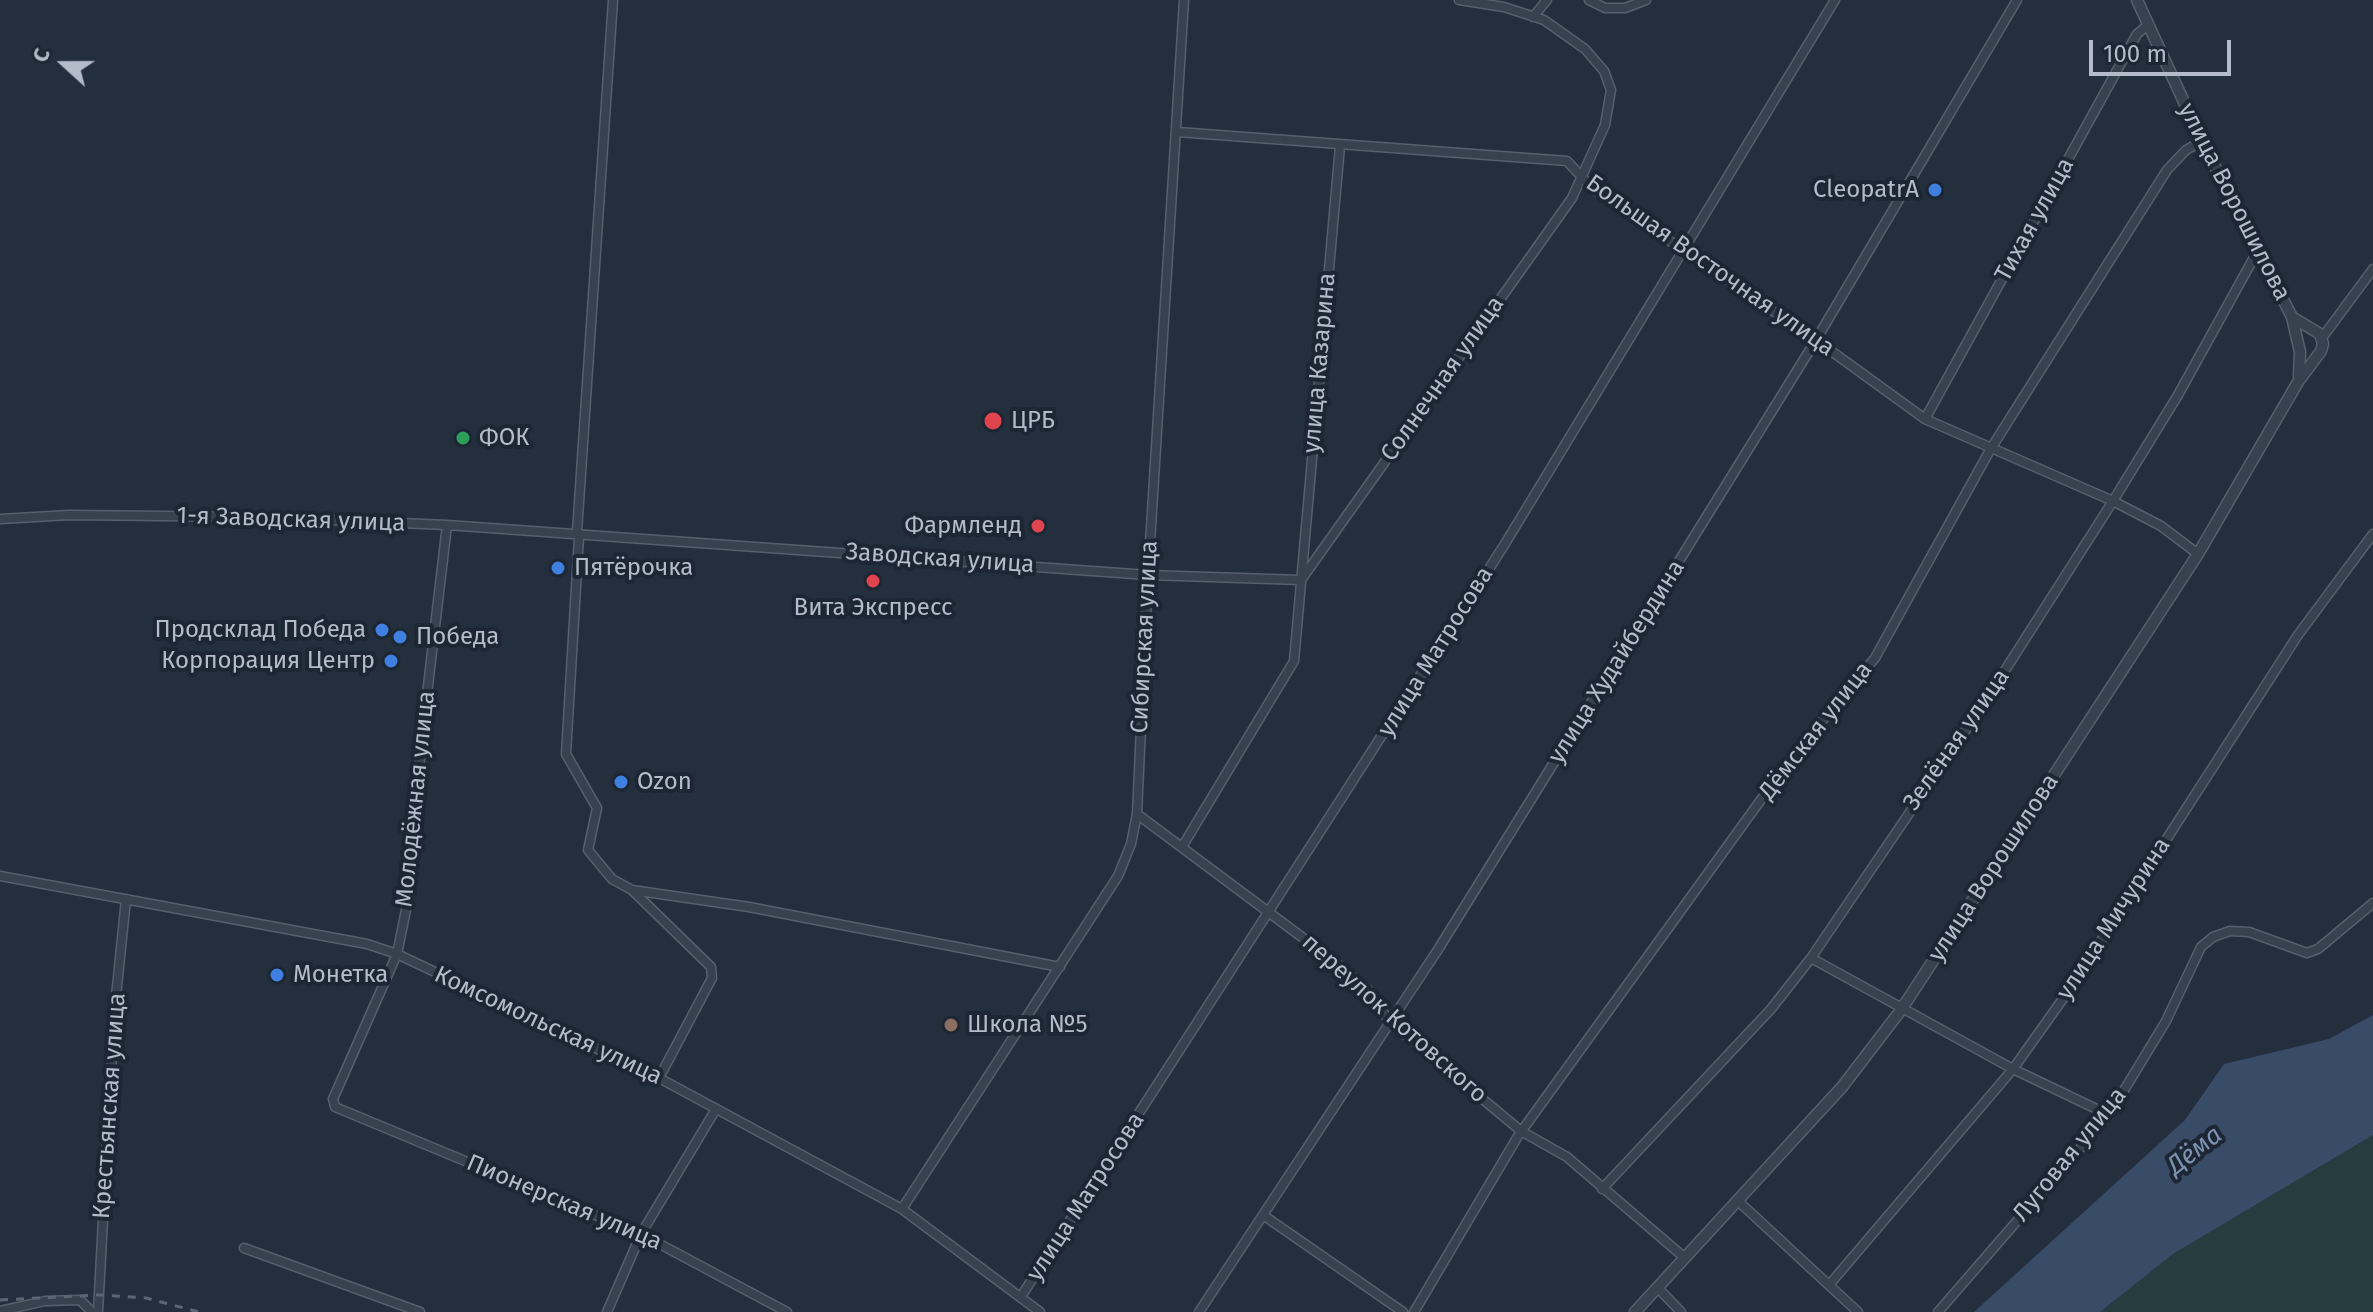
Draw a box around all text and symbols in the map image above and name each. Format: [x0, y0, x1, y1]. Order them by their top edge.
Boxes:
north arrow [24, 24, 104, 104]
scale bar [2093, 24, 2235, 74]
text: 100 m [2103, 40, 2167, 68]
text: С [26, 44, 56, 66]
street label: улица Ворошилова [2172, 98, 2296, 306]
street label: Тихая улица [1989, 153, 2081, 287]
street label: Большая Восточная улица [1580, 169, 1840, 363]
place label: CleopatrA [1813, 176, 1919, 204]
marker: CleopatrA [1926, 181, 1944, 199]
street label: улица Казарина [1298, 272, 1342, 454]
street label: Солнечная улица [1375, 291, 1511, 467]
place label: ЦРБ [1011, 407, 1055, 435]
marker: ЦРБ [982, 410, 1004, 432]
place label: ФОК [479, 424, 529, 452]
marker: ФОК [454, 429, 472, 447]
street label: 1-я Заводская улица [176, 502, 406, 538]
place label: Фармленд [905, 512, 1022, 540]
marker: Фармленд [1029, 517, 1047, 535]
street label: Заводская улица [845, 538, 1035, 580]
street label: Сибирская улица [1126, 540, 1164, 734]
place label: Пятёрочка [574, 554, 693, 582]
street label: улица Худайбердина [1543, 555, 1691, 769]
marker: Пятёрочка [549, 559, 567, 577]
street label: улица Матросова [1372, 562, 1500, 742]
marker: Вита Экспресс [864, 572, 882, 590]
place label: Вита Экспресс [794, 594, 952, 622]
place label: Продсклад Победа [154, 616, 366, 644]
marker: Продсклад Победа [373, 621, 391, 639]
place label: Победа [416, 623, 499, 651]
marker: Победа [391, 628, 409, 646]
place label: Корпорация Центр [161, 647, 375, 675]
marker: Корпорация Центр [382, 652, 400, 670]
street label: Дёмская улица [1753, 656, 1879, 806]
street label: Зелёная улица [1898, 664, 2016, 816]
street label: Молодёжная улица [390, 689, 442, 909]
place label: Ozon [637, 768, 692, 796]
street label: улица Ворошилова [1923, 769, 2065, 967]
marker: Ozon [612, 773, 630, 791]
street label: улица Мичурина [2051, 833, 2177, 1005]
street label: переулок Котовского [1296, 928, 1492, 1110]
place label: Монетка [293, 961, 388, 989]
street label: Комсомольская улица [429, 961, 667, 1091]
marker: Монетка [268, 966, 286, 984]
street label: Крестьянская улица [88, 992, 132, 1220]
place label: Школа №5 [967, 1011, 1087, 1039]
marker: Школа №5 [942, 1016, 960, 1034]
street label: Луговая улица [2007, 1082, 2133, 1228]
street label: улица Матросова [1021, 1107, 1151, 1287]
water label: Дёма [2161, 1120, 2229, 1182]
street label: Пионерская улица [462, 1149, 666, 1257]

